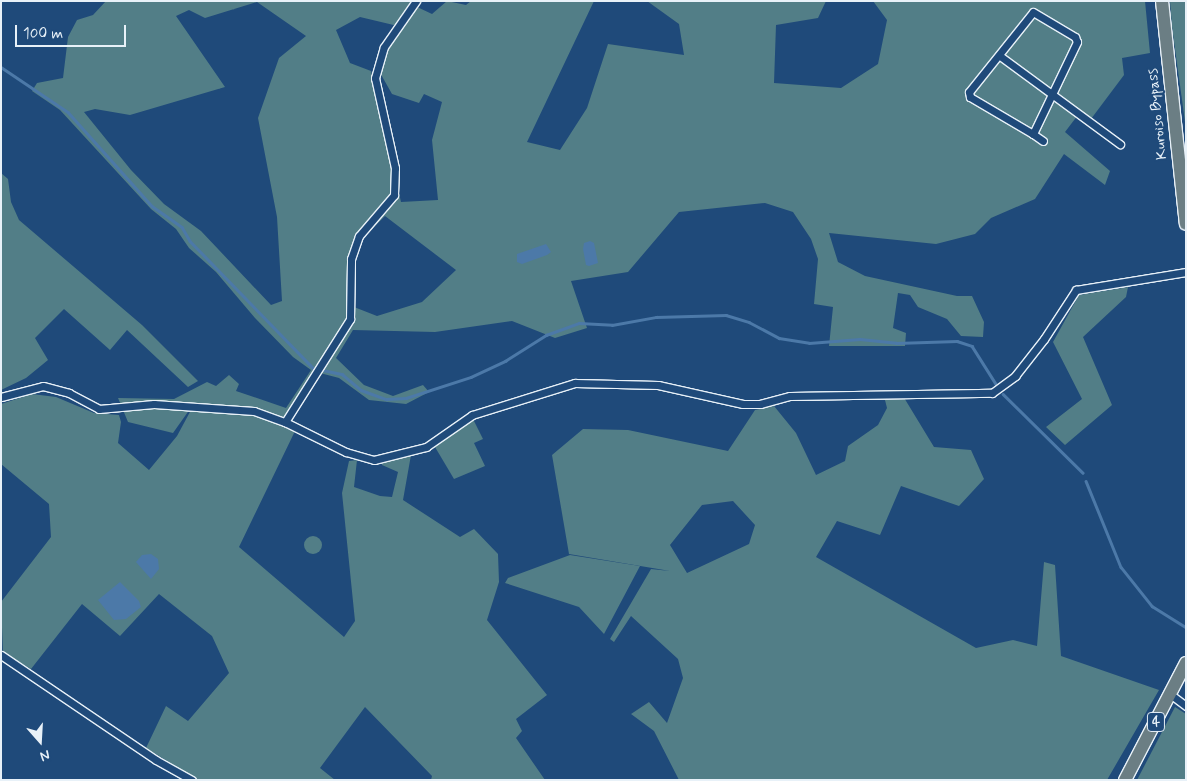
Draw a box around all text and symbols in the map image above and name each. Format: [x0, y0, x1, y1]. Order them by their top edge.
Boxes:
scale bar [18, 15, 129, 47]
text: 100 m [23, 24, 63, 44]
street label: Kuroiso Bypass [1144, 66, 1172, 162]
road number: 4 [1146, 710, 1166, 734]
north arrow [15, 716, 65, 766]
text: N [38, 745, 52, 765]

